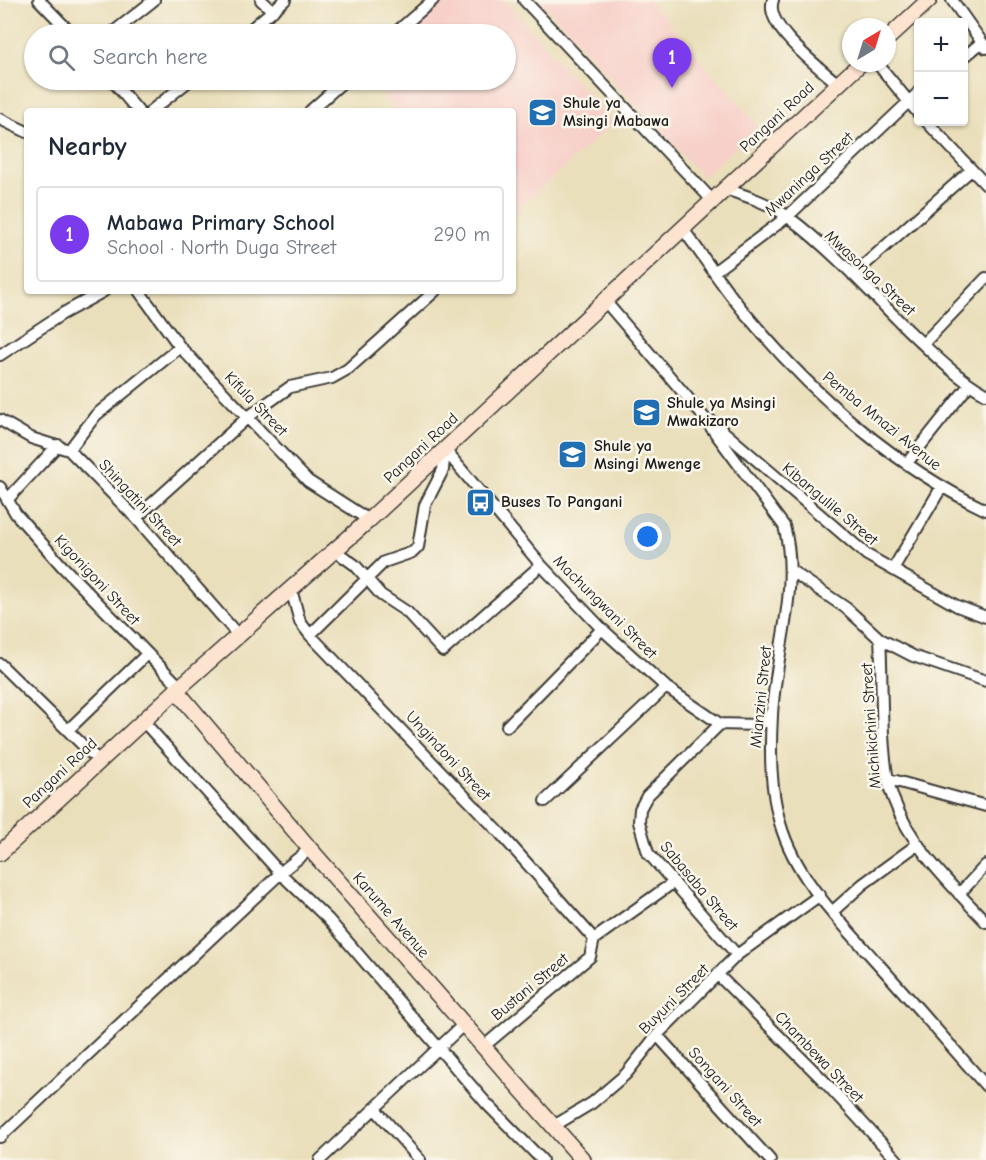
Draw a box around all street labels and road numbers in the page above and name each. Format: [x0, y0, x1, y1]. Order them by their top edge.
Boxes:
street label: Pangani Road [736, 78, 818, 156]
street label: Mwaninga Street [761, 128, 857, 220]
street label: Mwasonga Street [821, 227, 919, 320]
street label: Kifula Street [221, 368, 291, 440]
street label: Pemba Mnazi Avenue [819, 368, 945, 474]
street label: Pangani Road [380, 409, 462, 487]
street label: Shingatini Street [95, 456, 185, 551]
street label: Kibangulile Street [779, 459, 882, 549]
street label: Kigonigoni Street [51, 531, 144, 629]
street label: Machungwani Street [550, 552, 661, 663]
street label: Mianzini Street [747, 645, 775, 749]
street label: Michikichini Street [858, 662, 884, 790]
street label: Ungindoni Street [402, 708, 494, 805]
street label: Pangani Road [19, 734, 101, 812]
street label: Sabasaba Street [656, 838, 742, 935]
street label: Karume Avenue [349, 869, 433, 961]
street label: Bustani Street [488, 949, 572, 1024]
street label: Buyuni Street [635, 960, 713, 1038]
street label: Chambewa Street [771, 1008, 867, 1106]
street label: Songani Street [685, 1044, 766, 1131]

